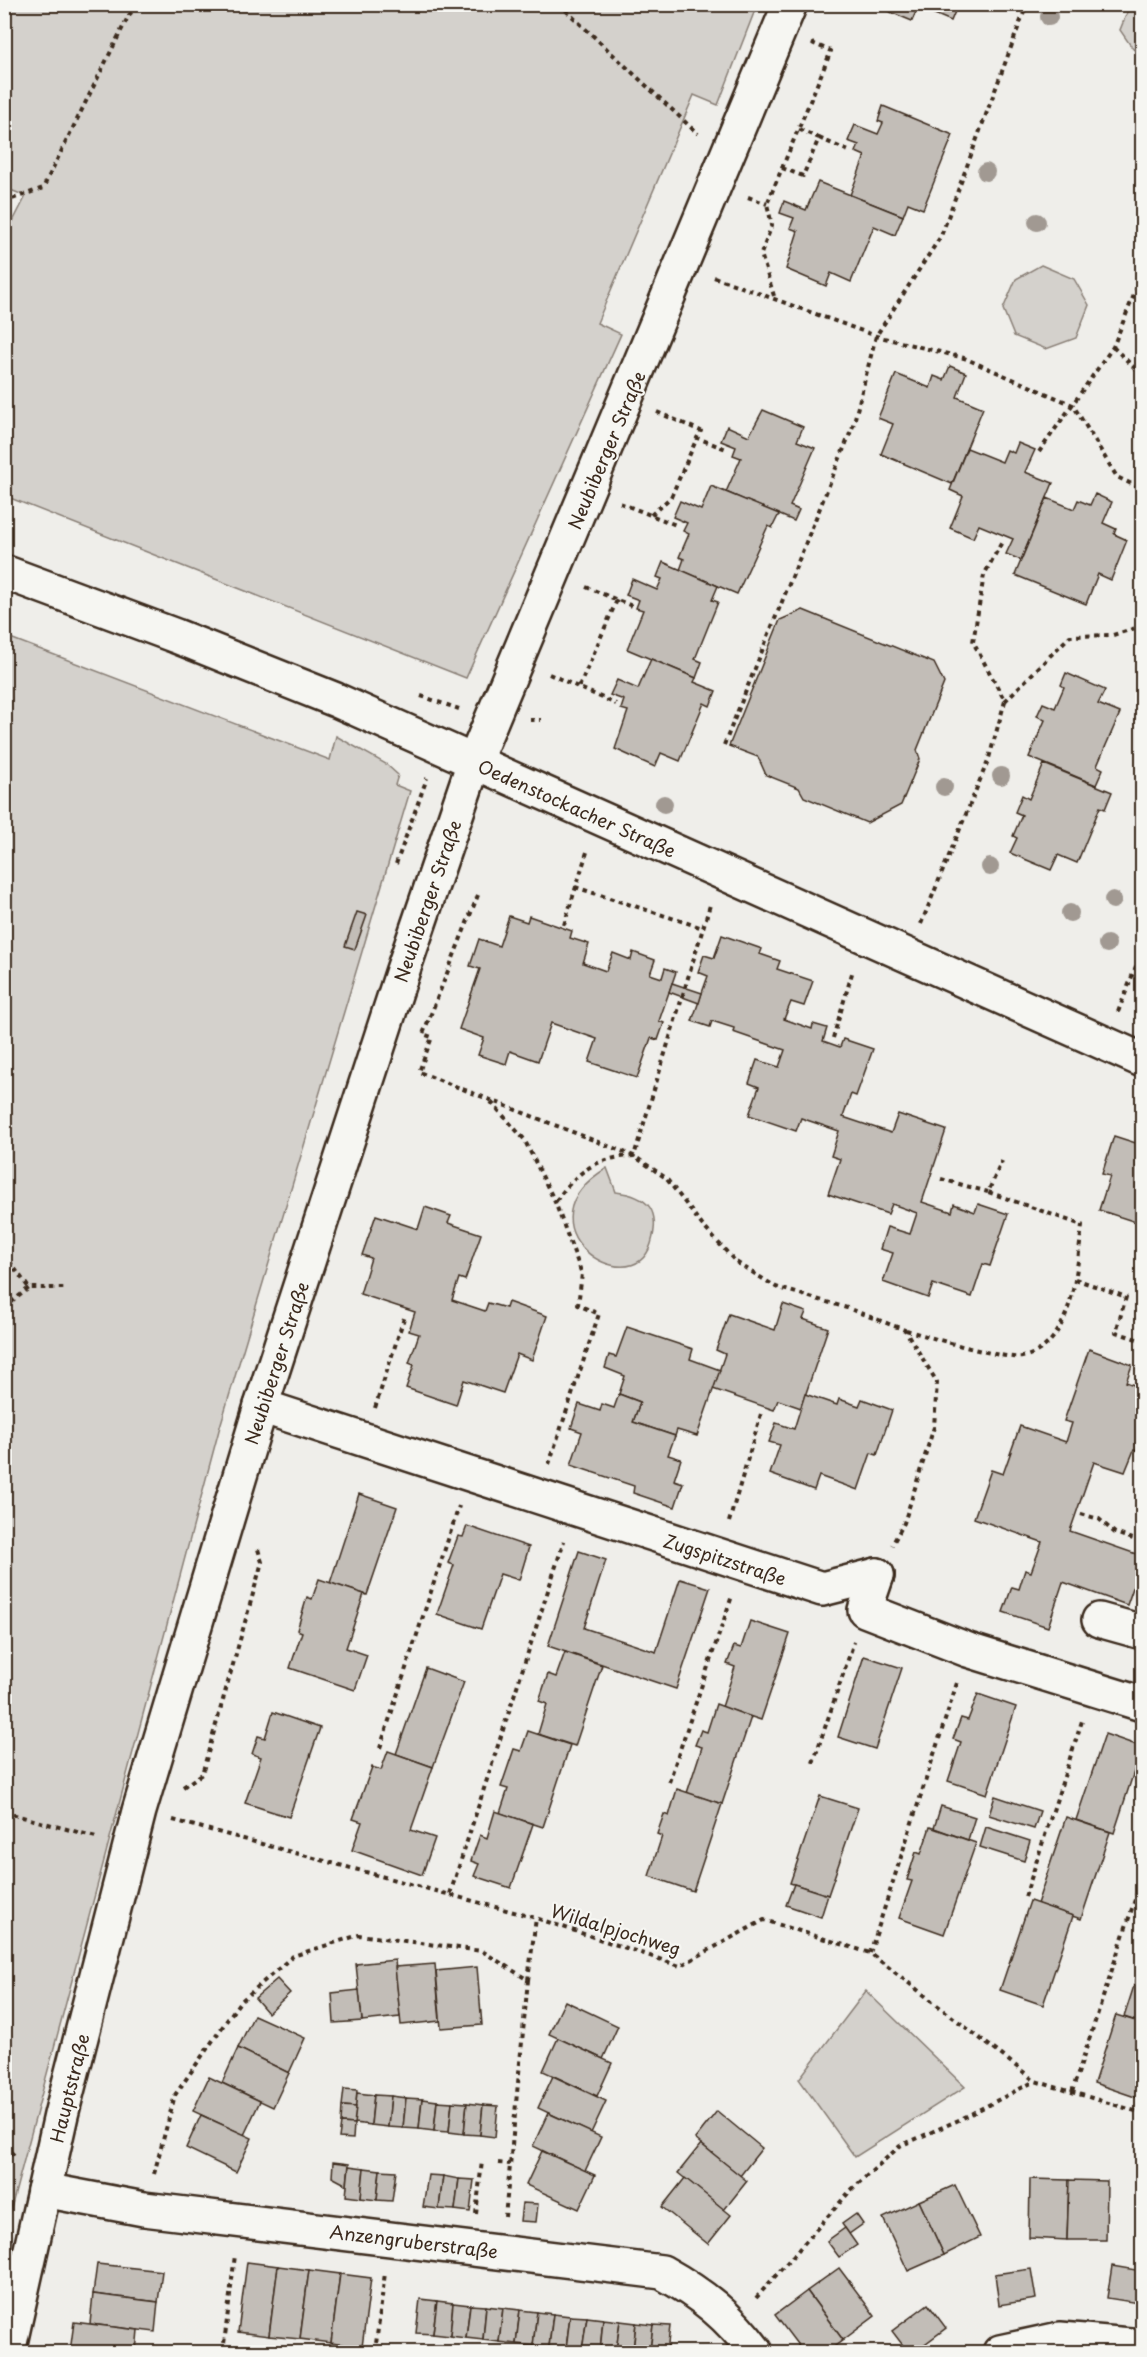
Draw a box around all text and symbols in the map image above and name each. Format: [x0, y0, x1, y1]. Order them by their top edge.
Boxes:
street label: Neubiberger Straße [560, 367, 652, 533]
street label: Oedenstockacher Straße [474, 752, 680, 864]
street label: Neubiberger Straße [387, 816, 467, 986]
street label: Neubiberger Straße [237, 1278, 315, 1448]
street label: Zugspitzstraße [660, 1526, 790, 1592]
street label: Wildalpjochweg [548, 1896, 684, 1962]
street label: Hauptstraße [42, 2031, 96, 2145]
street label: Anzengruberstraße [328, 2217, 500, 2265]

